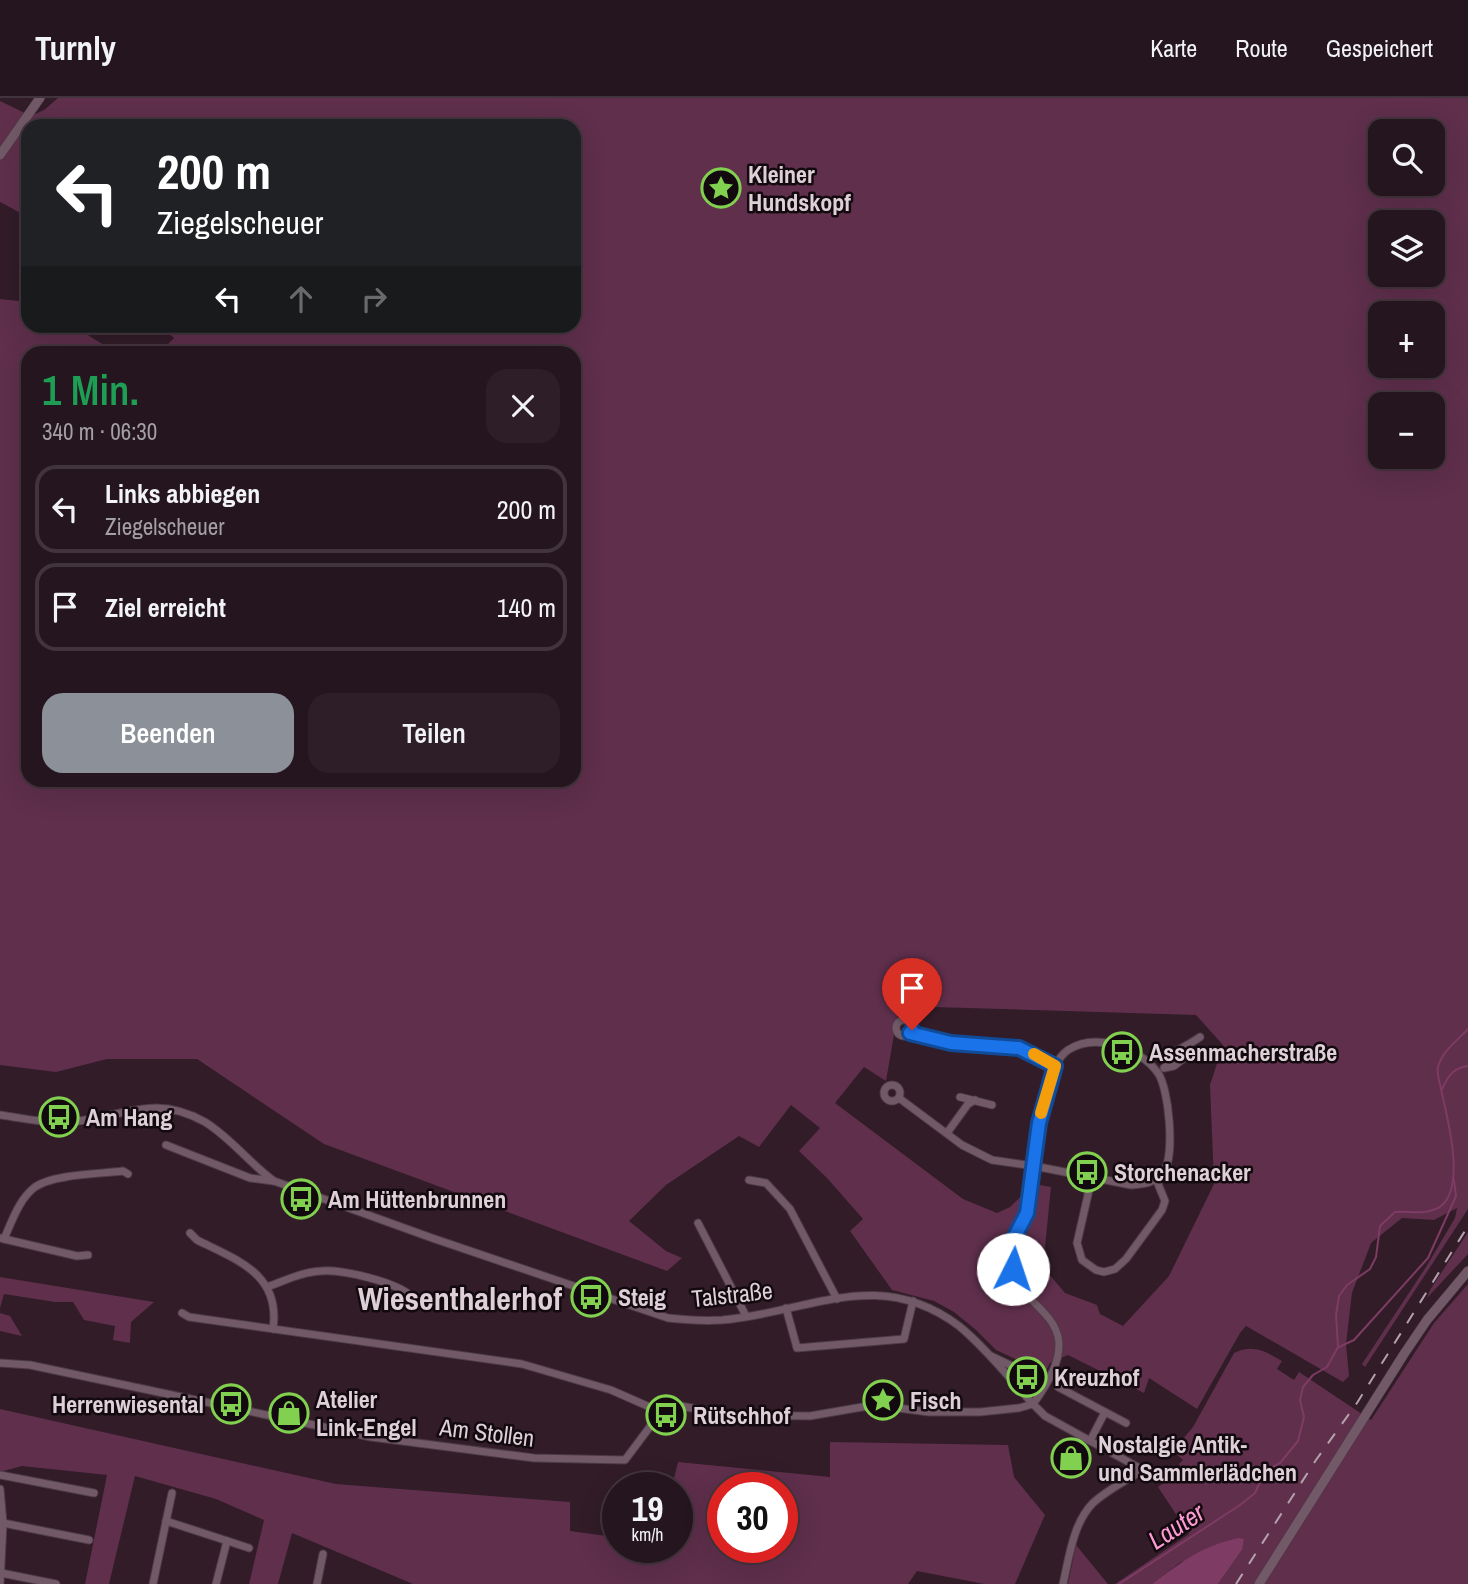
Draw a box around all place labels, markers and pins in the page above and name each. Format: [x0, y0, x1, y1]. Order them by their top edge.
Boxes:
place label: Kleiner Hundskopf [748, 158, 851, 218]
place icon: Kleiner Hundskopf [700, 167, 742, 209]
pin [882, 958, 942, 1030]
bus stop icon: Assenmacherstraße [1101, 1031, 1143, 1073]
place label: Assenmacherstraße [1149, 1036, 1337, 1068]
bus stop icon: Am Hang [38, 1096, 80, 1138]
place label: Am Hang [86, 1101, 172, 1133]
bus stop icon: Storchenacker [1066, 1151, 1108, 1193]
place label: Storchenacker [1114, 1156, 1251, 1188]
bus stop icon: Am Hüttenbrunnen [280, 1178, 322, 1220]
place label: Am Hüttenbrunnen [328, 1183, 506, 1215]
bus stop icon: Steig [570, 1276, 612, 1318]
place label: Steig [618, 1281, 666, 1313]
bus stop icon: Kreuzhof [1006, 1356, 1048, 1398]
place label: Kreuzhof [1054, 1361, 1140, 1393]
place icon: Fisch [862, 1379, 904, 1421]
bus stop icon: Herrenwiesental [210, 1383, 252, 1425]
place label: Atelier Link-Engel [316, 1383, 417, 1443]
place label: Fisch [910, 1384, 961, 1416]
place label: Herrenwiesental [52, 1388, 204, 1420]
shop icon: Atelier Link-Engel [268, 1392, 310, 1434]
bus stop icon: Rütschhof [645, 1394, 687, 1436]
place label: Rütschhof [693, 1399, 791, 1431]
place label: Nostalgie Antik- und Sammlerlädchen [1098, 1428, 1297, 1488]
shop icon: Nostalgie Antik- und Sammlerlädchen [1050, 1437, 1092, 1479]

